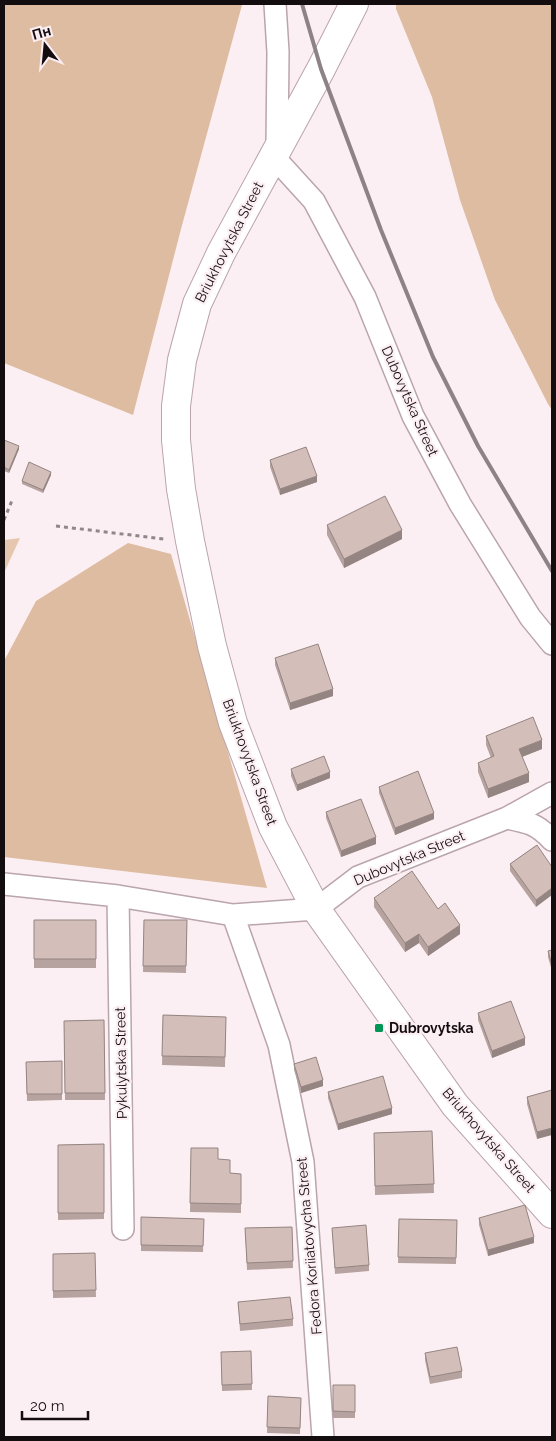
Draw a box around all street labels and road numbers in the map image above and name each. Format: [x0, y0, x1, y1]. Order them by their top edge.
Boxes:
street label: Briukhovytska Street [192, 179, 266, 305]
street label: Dubovytska Street [379, 343, 442, 459]
street label: Briukhovytska Street [220, 697, 280, 828]
street label: Dubovytska Street [351, 827, 467, 889]
street label: Pykulytska Street [112, 1007, 130, 1119]
street label: Briukhovytska Street [439, 1084, 539, 1196]
street label: Fedora Koriiatovycha Street [293, 1156, 325, 1335]

